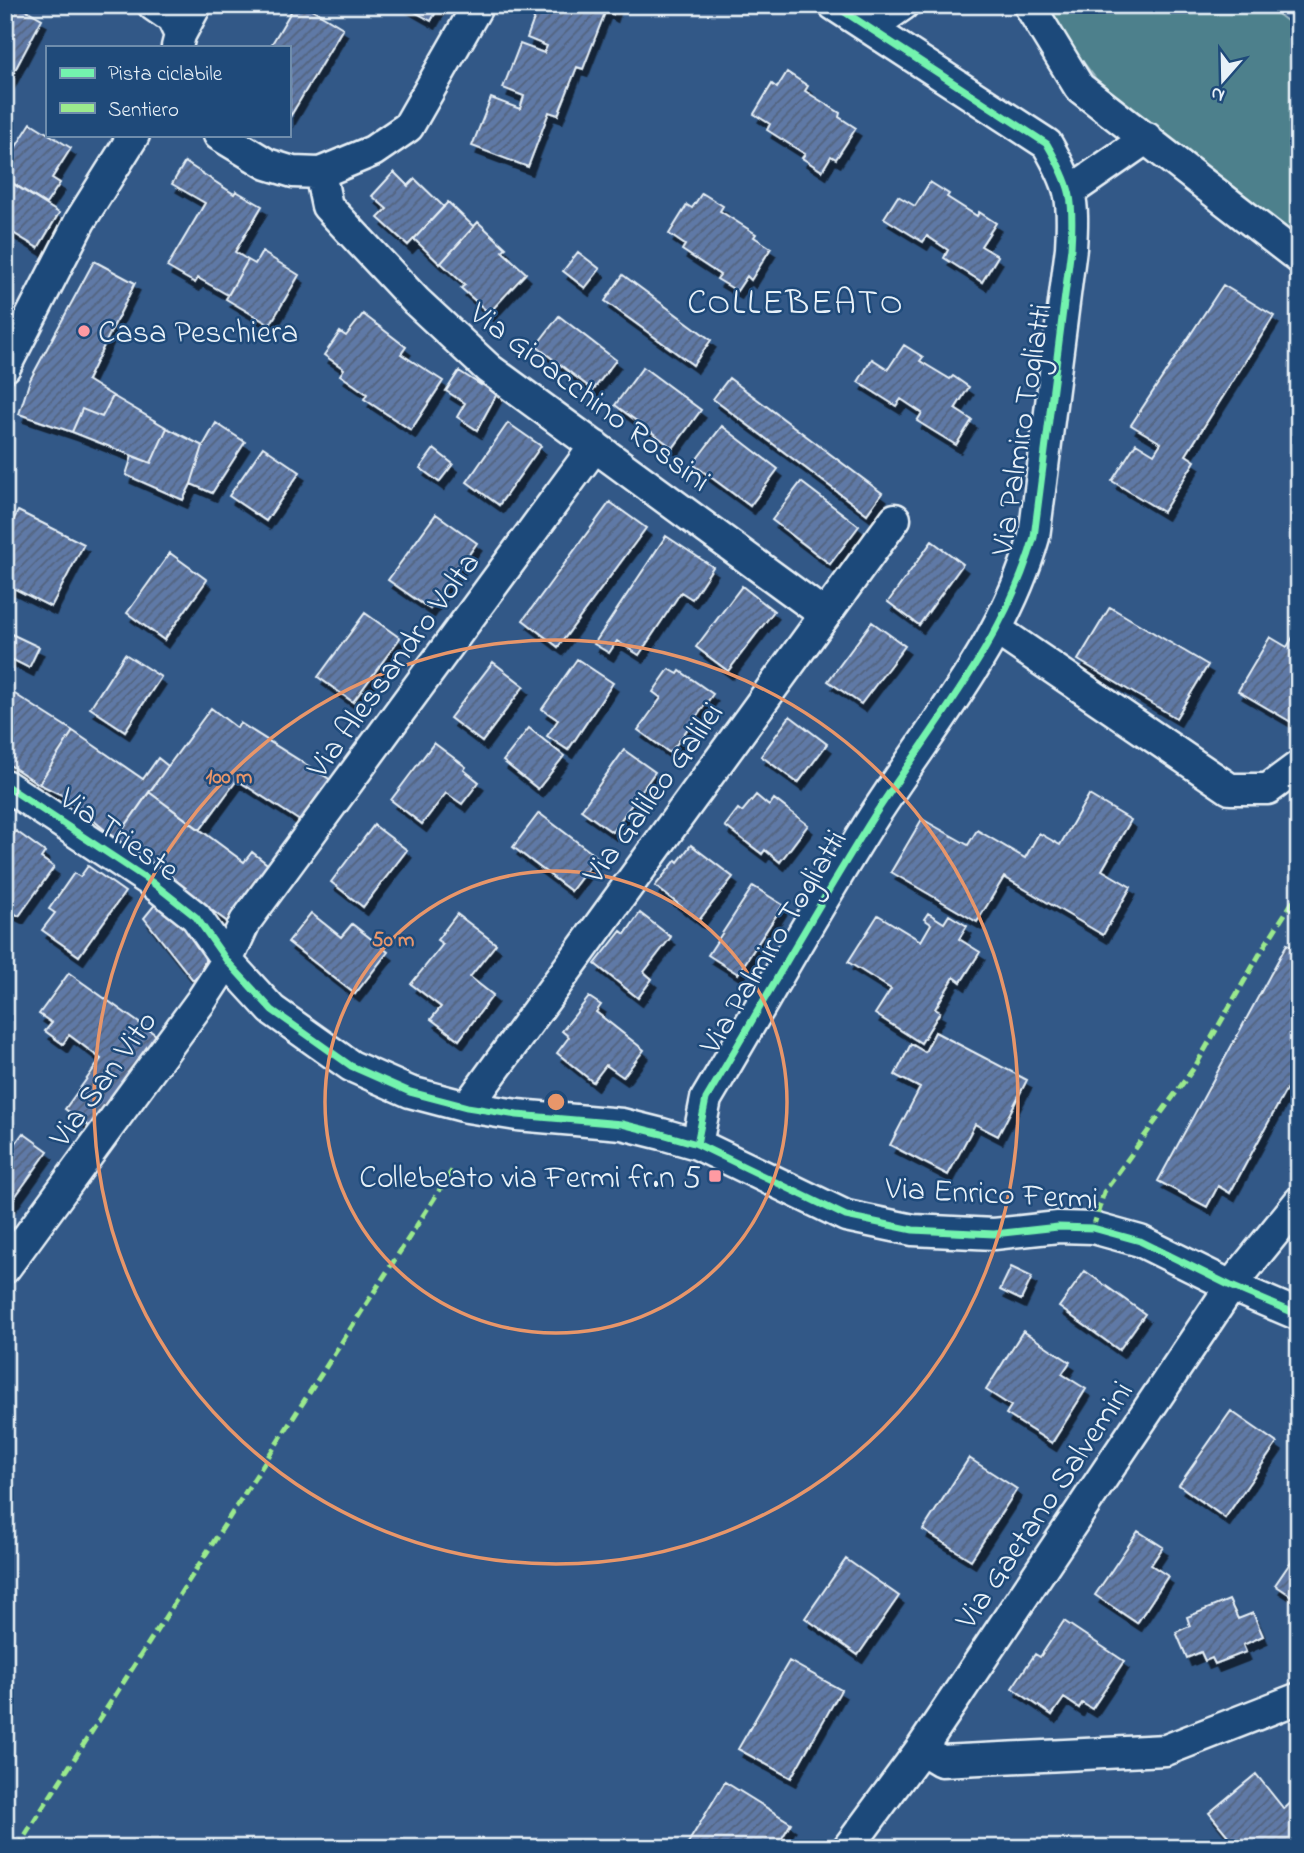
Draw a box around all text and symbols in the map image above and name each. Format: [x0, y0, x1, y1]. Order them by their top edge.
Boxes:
legend [46, 46, 290, 136]
north arrow [1188, 46, 1258, 116]
text: Pista ciclabile [108, 60, 223, 90]
text: N [1207, 79, 1229, 109]
text: Sentiero [108, 96, 179, 126]
district label: COLLEBEATO [687, 279, 905, 330]
street label: Via Gioacchino Rossini [458, 292, 719, 505]
street label: Via Palmiro Togliatti [980, 300, 1067, 560]
place label: Casa Peschiera [98, 311, 298, 358]
marker: Casa Peschiera [76, 323, 92, 339]
street label: Via Alessandro Volta [296, 543, 493, 790]
street label: Via Galileo Galilei [572, 693, 737, 895]
text: 100 m [206, 763, 252, 793]
street label: Via Trieste [47, 777, 188, 895]
street label: Via Palmiro Togliatti [689, 822, 861, 1065]
text: 50 m [372, 926, 414, 956]
street label: Via San Vito [38, 1002, 171, 1159]
centre of rings [544, 1090, 568, 1114]
place label: Collebeato via Fermi fr.n 5 [359, 1156, 701, 1203]
street label: Via Enrico Fermi [883, 1166, 1099, 1225]
marker: Collebeato via Fermi fr.n 5 [707, 1168, 723, 1184]
street label: Via Gaetano Salvemini [945, 1372, 1147, 1640]

